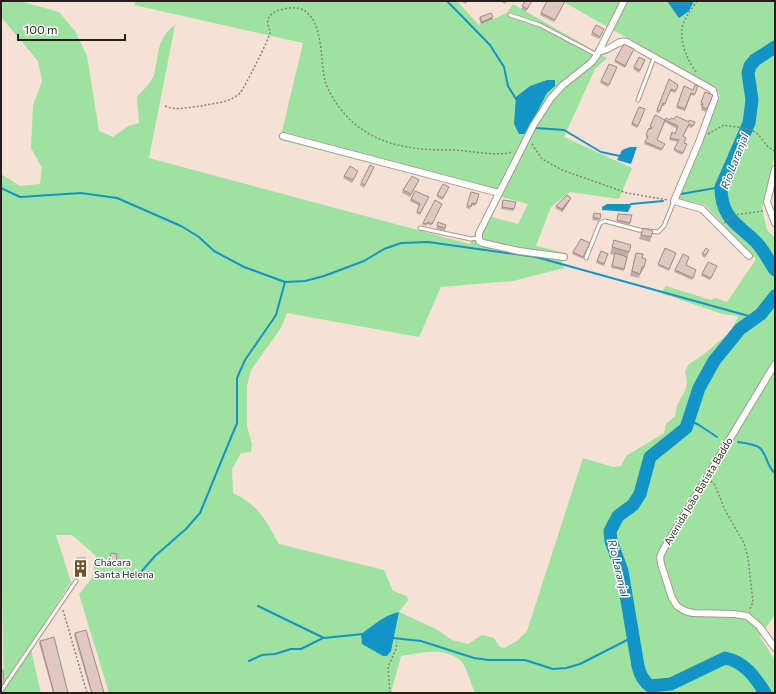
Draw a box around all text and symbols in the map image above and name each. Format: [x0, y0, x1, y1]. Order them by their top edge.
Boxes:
scale bar [18, 16, 125, 42]
text: 100 m [24, 22, 58, 36]
water label: Rio Laranjal [717, 131, 751, 191]
street label: Avenida João Batista Baddo [661, 435, 735, 547]
water label: Rio Laranjal [606, 538, 632, 598]
place label: Chácara Santa Helena [94, 556, 154, 580]
building icon: Chácara Santa Helena [71, 558, 91, 578]

